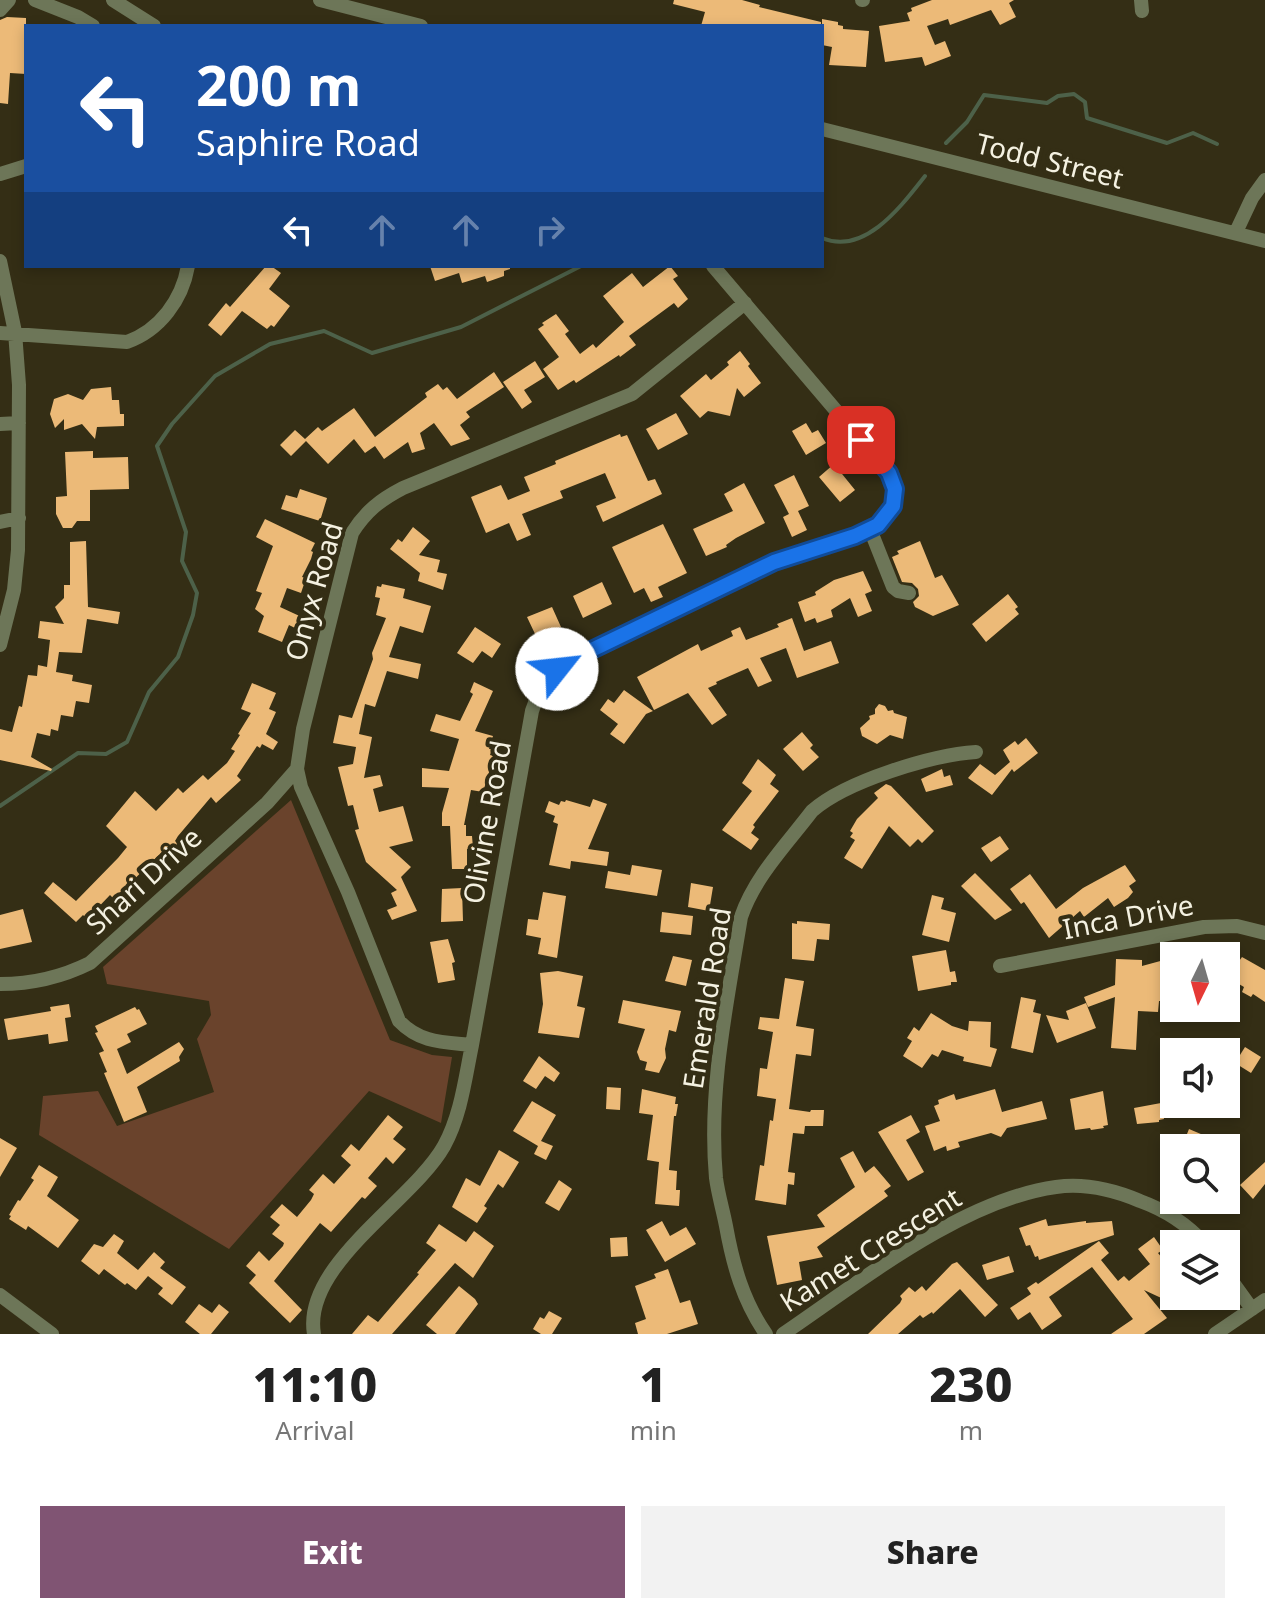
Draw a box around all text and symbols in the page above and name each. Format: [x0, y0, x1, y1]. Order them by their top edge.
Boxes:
text: 200 m [196, 46, 361, 122]
icon: left [64, 56, 168, 160]
text: Saphire Road [196, 118, 420, 167]
street label: Todd Street [972, 123, 1128, 197]
icon: left [276, 208, 320, 252]
icon: ahead [360, 208, 404, 252]
icon: ahead [444, 208, 488, 252]
icon: right [528, 208, 572, 252]
pin [827, 406, 895, 474]
icon: arrive [839, 418, 883, 462]
street label: Onyx Road [275, 517, 351, 665]
position arrow [515, 627, 599, 711]
street label: Olivine Road [453, 737, 519, 907]
street label: Shari Drive [77, 818, 209, 942]
street label: Inca Drive [1059, 885, 1197, 947]
street label: Emerald Road [673, 905, 739, 1091]
north arrow [1160, 942, 1240, 1022]
map controls [1160, 942, 1240, 1310]
button: sound [1160, 1038, 1240, 1118]
button: search [1160, 1134, 1240, 1214]
street label: Kamet Crescent [772, 1178, 968, 1320]
button: layers [1160, 1230, 1240, 1310]
text: 11:10 [253, 1351, 377, 1416]
text: 1 [639, 1351, 667, 1416]
text: 230 [929, 1351, 1012, 1416]
text: Arrival [275, 1412, 354, 1448]
text: min [630, 1412, 677, 1448]
text: m [959, 1412, 983, 1448]
button: Exit [40, 1506, 625, 1598]
button: Share [641, 1506, 1225, 1598]

